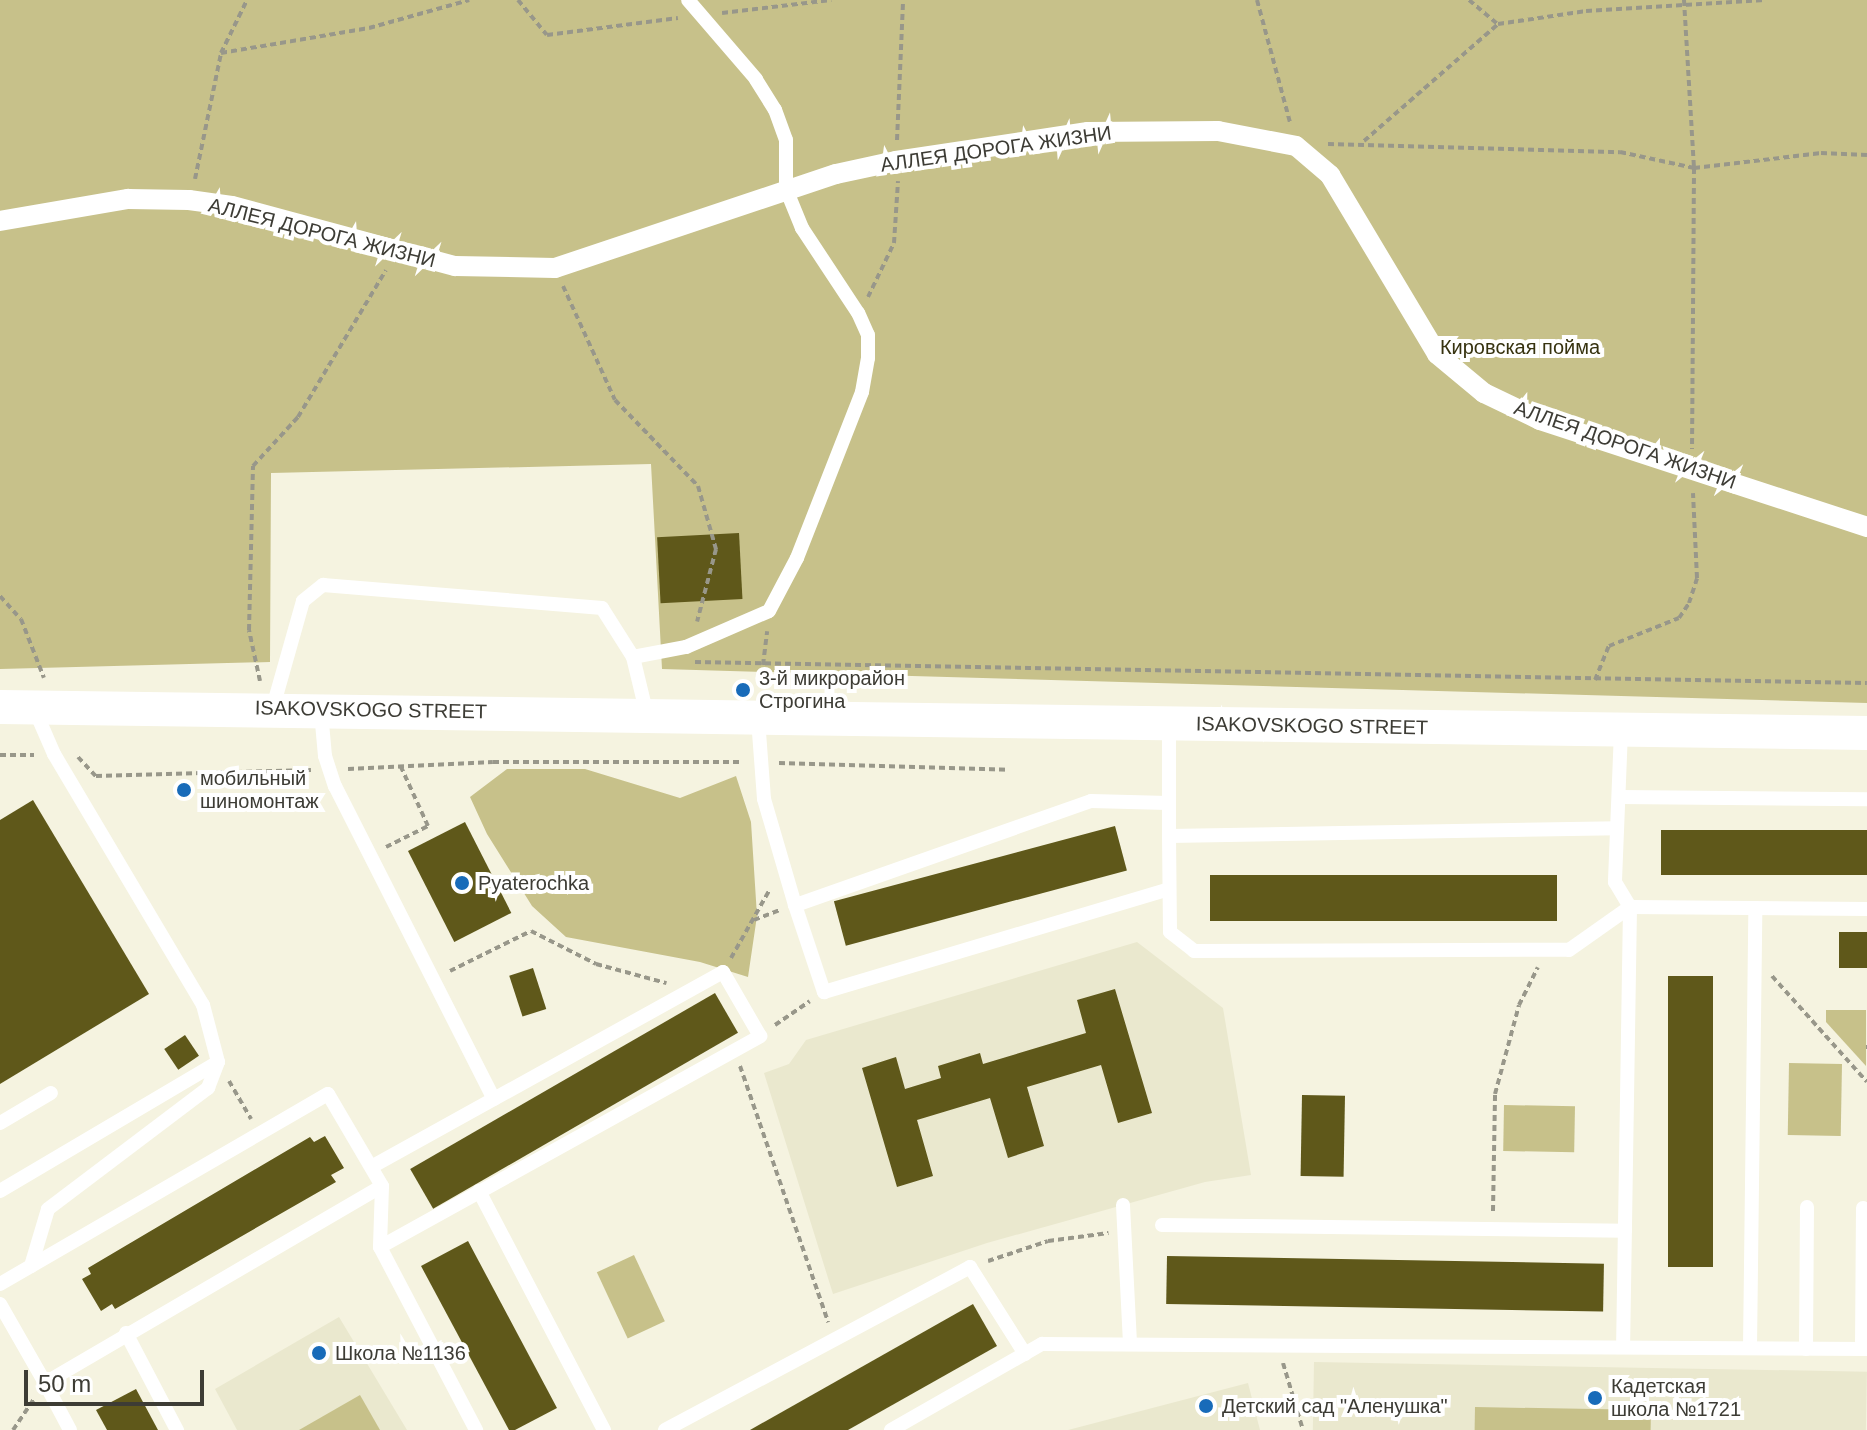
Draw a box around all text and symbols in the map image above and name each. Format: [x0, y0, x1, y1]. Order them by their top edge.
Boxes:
street label: АЛЛЕЯ ДОРОГА ЖИЗНИ [879, 121, 1113, 177]
street label: АЛЛЕЯ ДОРОГА ЖИЗНИ [206, 193, 438, 273]
park label: Кировская пойма [1440, 335, 1600, 359]
street label: АЛЛЕЯ ДОРОГА ЖИЗНИ [1511, 396, 1739, 494]
place label: 3-й микрорайон Строгина [759, 666, 905, 713]
marker: 3-й микрорайон Строгина [734, 681, 752, 699]
street label: ISAKOVSKOGO STREET [255, 696, 487, 724]
street label: ISAKOVSKOGO STREET [1196, 712, 1428, 740]
place label: мобильный шиномонтаж [200, 766, 319, 813]
marker: мобильный шиномонтаж [175, 781, 193, 799]
place label: Pyaterochka [478, 871, 589, 895]
marker: Pyaterochka [453, 874, 471, 892]
place label: Школа №1136 [335, 1341, 466, 1365]
marker: Школа №1136 [310, 1344, 328, 1362]
scale bar [28, 1354, 208, 1404]
text: 50 m [38, 1370, 91, 1397]
place label: Кадетская школа №1721 [1611, 1374, 1741, 1421]
marker: Кадетская школа №1721 [1586, 1389, 1604, 1407]
place label: Детский сад "Аленушка" [1222, 1394, 1448, 1418]
marker: Детский сад "Аленушка" [1197, 1397, 1215, 1415]

